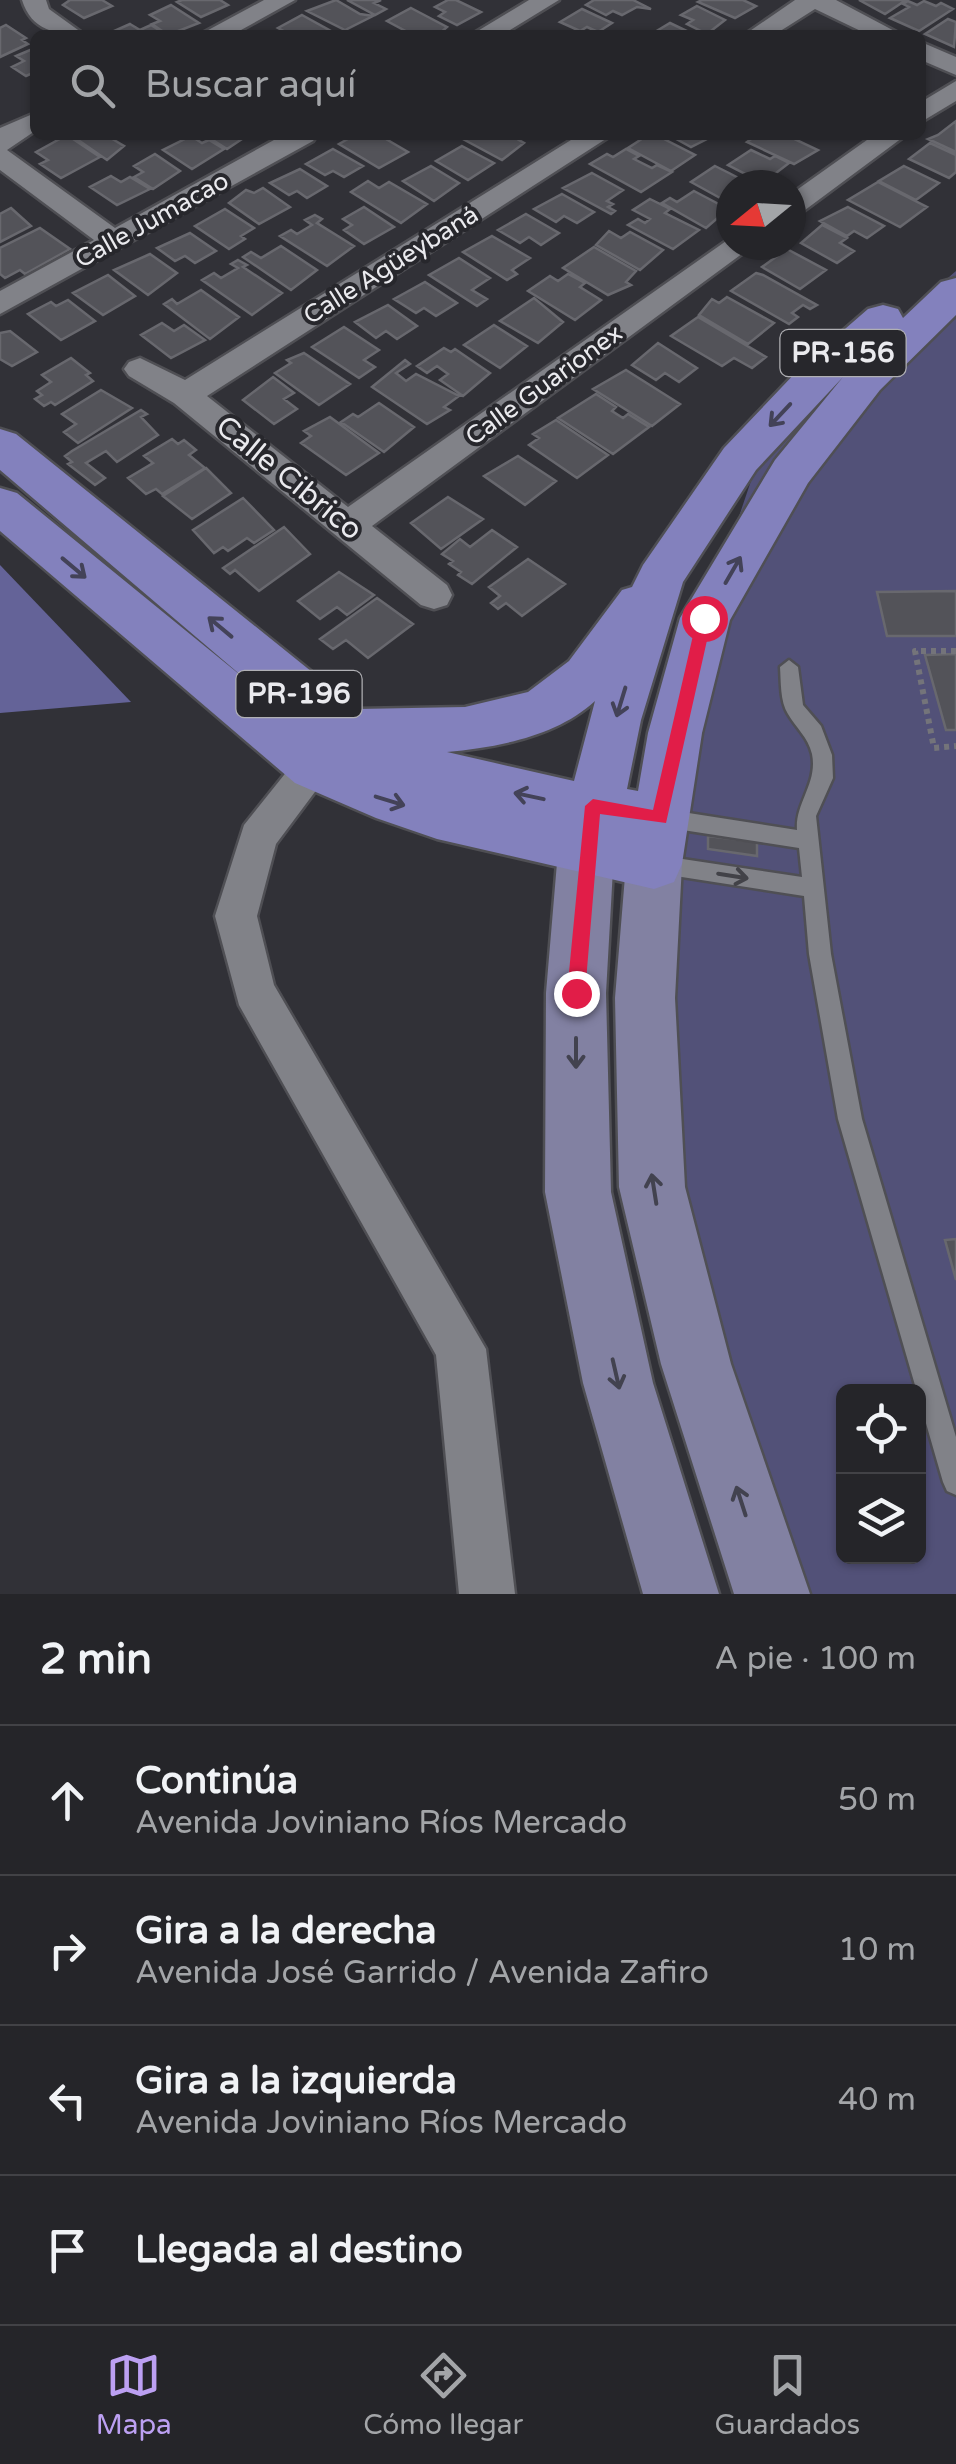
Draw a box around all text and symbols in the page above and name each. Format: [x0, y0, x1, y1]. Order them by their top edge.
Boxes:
search box [30, 30, 926, 140]
icon: search [65, 58, 120, 113]
text: Buscar aquí [145, 62, 356, 108]
street label: Calle Jumacao [70, 165, 234, 275]
north arrow [716, 170, 806, 260]
street label: Calle Agüeybaná [298, 199, 484, 331]
street label: Calle Guarionex [460, 318, 628, 452]
road number: PR-156 [780, 330, 906, 376]
one-way arrow [769, 402, 792, 427]
street label: Calle Cibrico [208, 408, 370, 548]
one-way arrow [723, 556, 743, 585]
one-way arrow [61, 557, 87, 579]
route start [682, 596, 728, 642]
one-way arrow [208, 616, 234, 638]
road number: PR-196 [236, 671, 362, 717]
one-way arrow [611, 685, 629, 717]
one-way arrow [514, 785, 546, 804]
one-way arrow [374, 793, 405, 811]
one-way arrow [717, 867, 749, 885]
route end [554, 971, 600, 1017]
one-way arrow [567, 1037, 586, 1069]
one-way arrow [645, 1173, 663, 1206]
one-way arrow [608, 1357, 626, 1389]
map controls [836, 1384, 926, 1564]
button: locate [836, 1384, 926, 1474]
button: layers [836, 1474, 926, 1564]
one-way arrow [731, 1486, 749, 1518]
text: 2 min [40, 1634, 152, 1685]
text: A pie · 100 m [715, 1640, 916, 1678]
text: Continúa [135, 1758, 298, 1804]
icon: ahead [40, 1773, 95, 1828]
text: 50 m [838, 1781, 916, 1819]
text: Avenida Joviniano Ríos Mercado [135, 1804, 627, 1842]
text: Gira a la derecha [135, 1908, 437, 1954]
icon: right [40, 1923, 95, 1978]
text: 10 m [838, 1931, 916, 1969]
text: Avenida José Garrido / Avenida Zafiro [135, 1954, 709, 1992]
text: Gira a la izquierda [135, 2058, 457, 2104]
icon: left [40, 2073, 95, 2128]
text: 40 m [838, 2081, 916, 2119]
text: Avenida Joviniano Ríos Mercado [135, 2104, 627, 2142]
icon: arrive [40, 2223, 95, 2278]
text: Llegada al destino [135, 2227, 463, 2273]
tab: Mapa [96, 2348, 172, 2442]
tab: Cómo llegar [363, 2348, 523, 2442]
tab: Guardados [714, 2348, 860, 2442]

